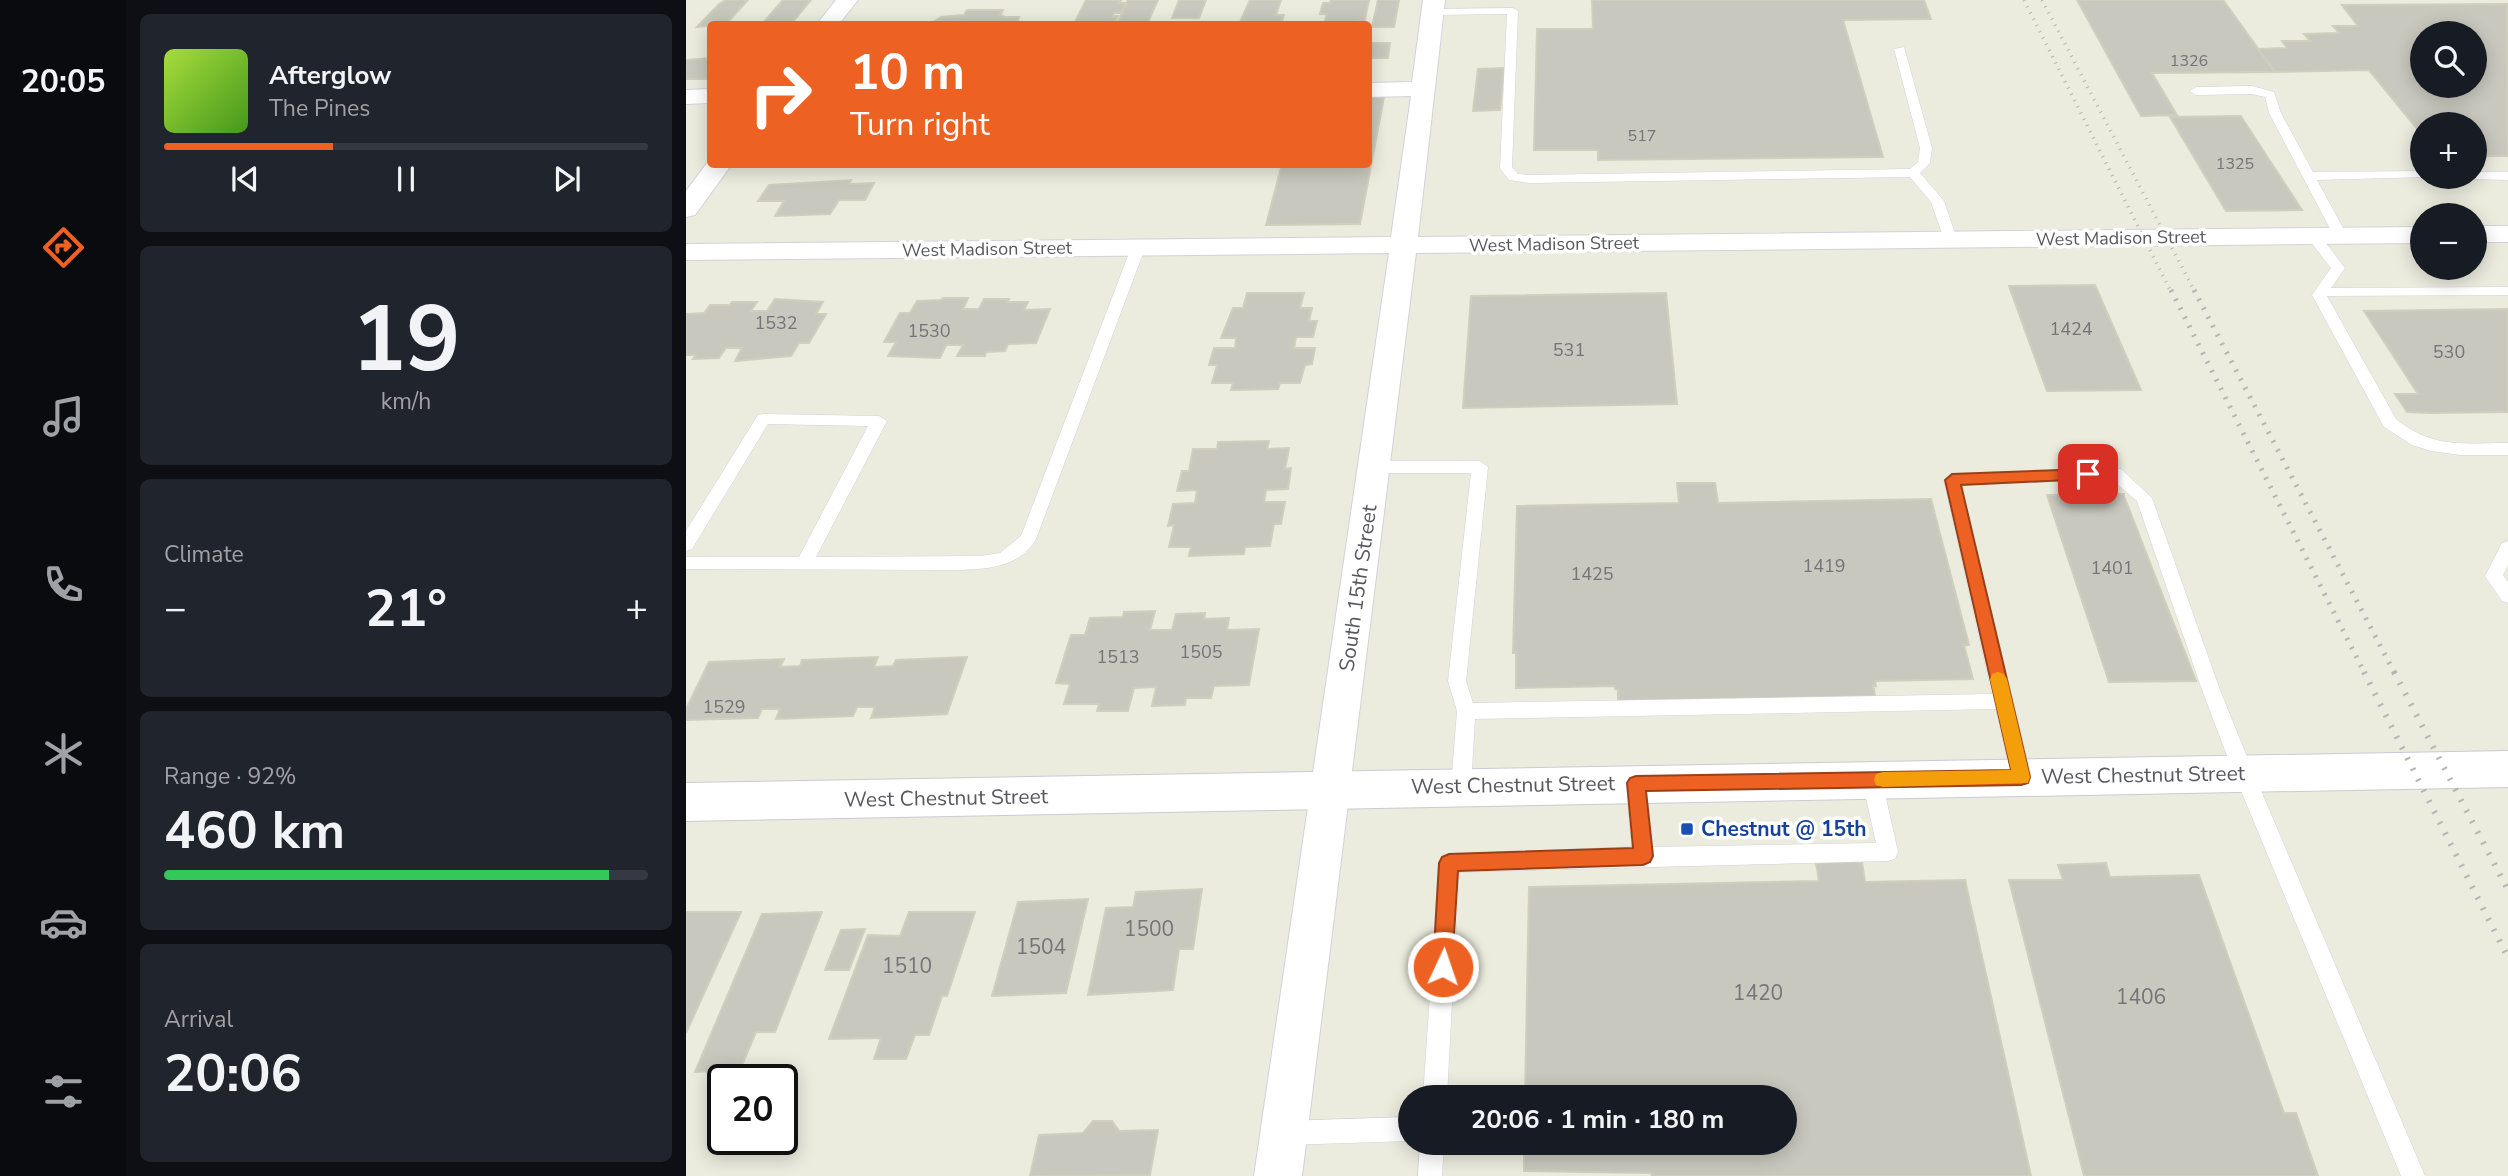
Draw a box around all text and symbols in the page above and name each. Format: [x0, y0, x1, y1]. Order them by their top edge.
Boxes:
map controls [2410, 21, 2487, 280]
button: search [2410, 21, 2487, 98]
text: 10 m [850, 39, 965, 106]
icon: right [735, 49, 826, 140]
house number: 1326 [2170, 50, 2208, 72]
text: Afterglow [269, 58, 392, 93]
text: 20:05 [21, 60, 105, 103]
text: The Pines [269, 93, 370, 124]
text: Turn right [850, 103, 990, 146]
button: + [2410, 112, 2487, 189]
house number: 517 [1628, 125, 1656, 147]
house number: 1325 [2216, 153, 2254, 175]
icon: previous [226, 160, 264, 198]
icon: pause [387, 160, 425, 198]
icon: next [548, 160, 586, 198]
button: − [2410, 203, 2487, 280]
icon: directions [39, 223, 88, 272]
street label: West Madison Street [2036, 225, 2207, 251]
street label: West Madison Street [1469, 231, 1640, 257]
street label: West Madison Street [902, 236, 1073, 262]
text: 19 [351, 278, 461, 402]
house number: 1532 [754, 311, 798, 335]
house number: 1424 [2049, 317, 2093, 341]
house number: 1530 [907, 319, 951, 343]
house number: 531 [1553, 338, 1585, 362]
house number: 530 [2433, 340, 2465, 364]
text: km/h [381, 386, 431, 417]
icon: music [39, 392, 88, 441]
pin [2058, 444, 2118, 504]
icon: arrive [2069, 455, 2107, 493]
street label: South 15th Street [1332, 502, 1384, 673]
text: Climate [164, 539, 244, 570]
house number: 1419 [1802, 554, 1846, 578]
house number: 1401 [2090, 556, 2134, 580]
icon: phone [39, 560, 88, 609]
house number: 1425 [1570, 562, 1614, 586]
text: 21° [365, 573, 447, 644]
text: − [164, 583, 187, 634]
text: + [625, 583, 648, 634]
house number: 1505 [1179, 640, 1223, 664]
house number: 1513 [1096, 645, 1140, 669]
house number: 1529 [702, 695, 746, 719]
icon: climate [39, 729, 88, 778]
street label: West Chestnut Street [2041, 759, 2246, 791]
text: Range · 92% [164, 761, 296, 792]
street label: West Chestnut Street [1411, 769, 1616, 801]
street label: West Chestnut Street [844, 782, 1049, 814]
text: 460 km [164, 795, 345, 866]
place label: Chestnut @ 15th [1701, 815, 1866, 843]
marker: Chestnut @ 15th [1679, 821, 1695, 837]
icon: car [39, 898, 88, 947]
house number: 1500 [1124, 915, 1174, 943]
position arrow [1406, 930, 1480, 1004]
house number: 1504 [1016, 933, 1066, 961]
house number: 1510 [882, 952, 932, 980]
house number: 1420 [1733, 979, 1783, 1007]
house number: 1406 [2116, 983, 2166, 1011]
text: Arrival [164, 1004, 233, 1035]
text: 20:06 [164, 1038, 302, 1109]
speed limit sign: 20 [707, 1064, 798, 1155]
icon: filters [39, 1067, 88, 1116]
text: 20:06 · 1 min · 180 m [1471, 1102, 1724, 1137]

